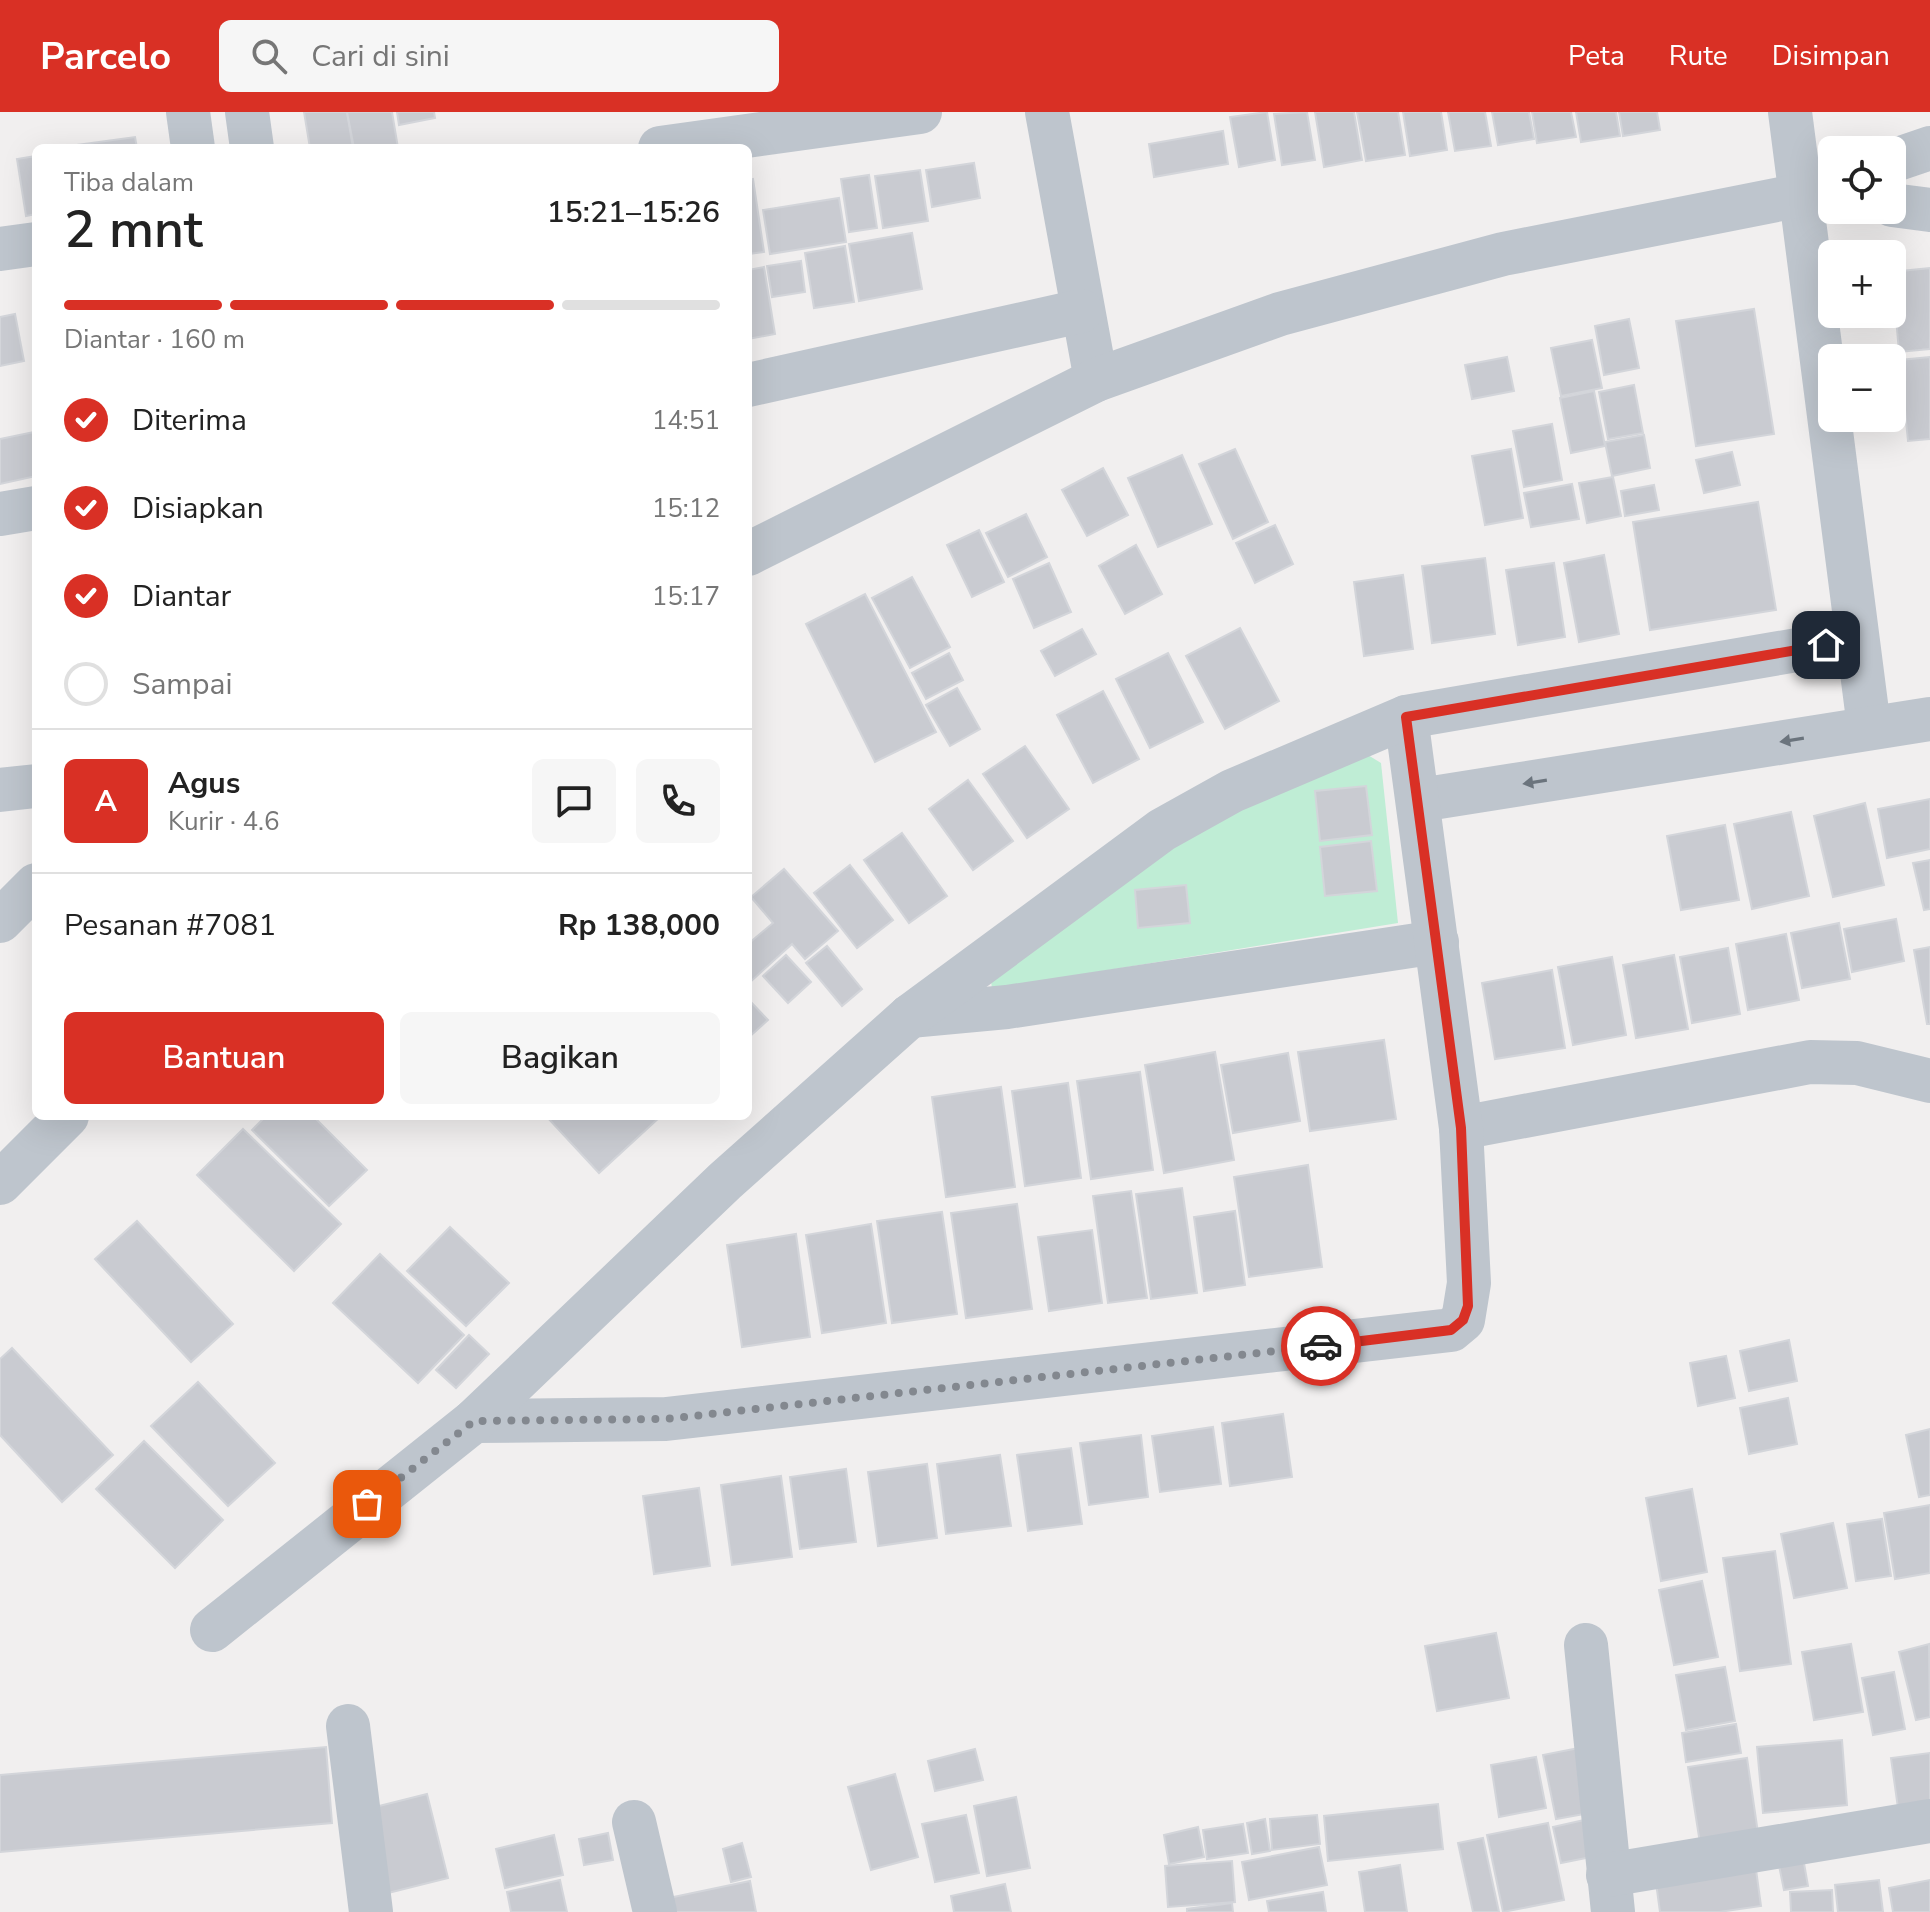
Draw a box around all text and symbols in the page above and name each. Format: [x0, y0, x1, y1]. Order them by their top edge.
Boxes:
search box [219, 20, 779, 92]
text: Parcelo [40, 31, 171, 82]
icon: search [247, 34, 291, 78]
text: Cari di sini [311, 36, 450, 77]
text: Peta [1568, 37, 1625, 75]
text: Rute [1669, 37, 1728, 75]
text: Disimpan [1772, 37, 1890, 75]
map controls [1818, 136, 1906, 432]
button: locate [1818, 136, 1906, 224]
text: Tiba dalam [64, 165, 194, 200]
text: 15:21–15:26 [547, 192, 720, 233]
text: 2 mnt [64, 194, 203, 265]
button: + [1818, 240, 1906, 328]
text: Diantar · 160 m [64, 322, 245, 357]
button: − [1818, 344, 1906, 432]
icon: check [64, 398, 108, 442]
text: Diterima [132, 400, 247, 441]
text: 14:51 [652, 403, 720, 438]
icon: check [64, 486, 108, 530]
text: Disiapkan [132, 488, 264, 529]
text: 15:12 [652, 491, 720, 526]
icon: check [64, 574, 108, 618]
text: Diantar [132, 576, 231, 617]
text: 15:17 [652, 579, 720, 614]
pin [1792, 611, 1860, 679]
icon: home [1804, 623, 1848, 667]
text: Sampai [132, 664, 232, 705]
one-way arrow [1779, 734, 1804, 746]
button: chat [532, 759, 616, 843]
button: phone [636, 759, 720, 843]
text: Agus [168, 763, 240, 804]
one-way arrow [1522, 776, 1547, 788]
text: A [95, 781, 117, 822]
text: Kurir · 4.6 [168, 804, 280, 839]
text: Pesanan #7081 [64, 905, 276, 946]
text: Rp 138,000 [558, 905, 720, 946]
button: Bantuan [64, 1012, 384, 1104]
button: Bagikan [400, 1012, 720, 1104]
courier [1281, 1306, 1361, 1386]
icon: car [1299, 1324, 1343, 1368]
pin [333, 1470, 401, 1538]
icon: bag [345, 1482, 389, 1526]

